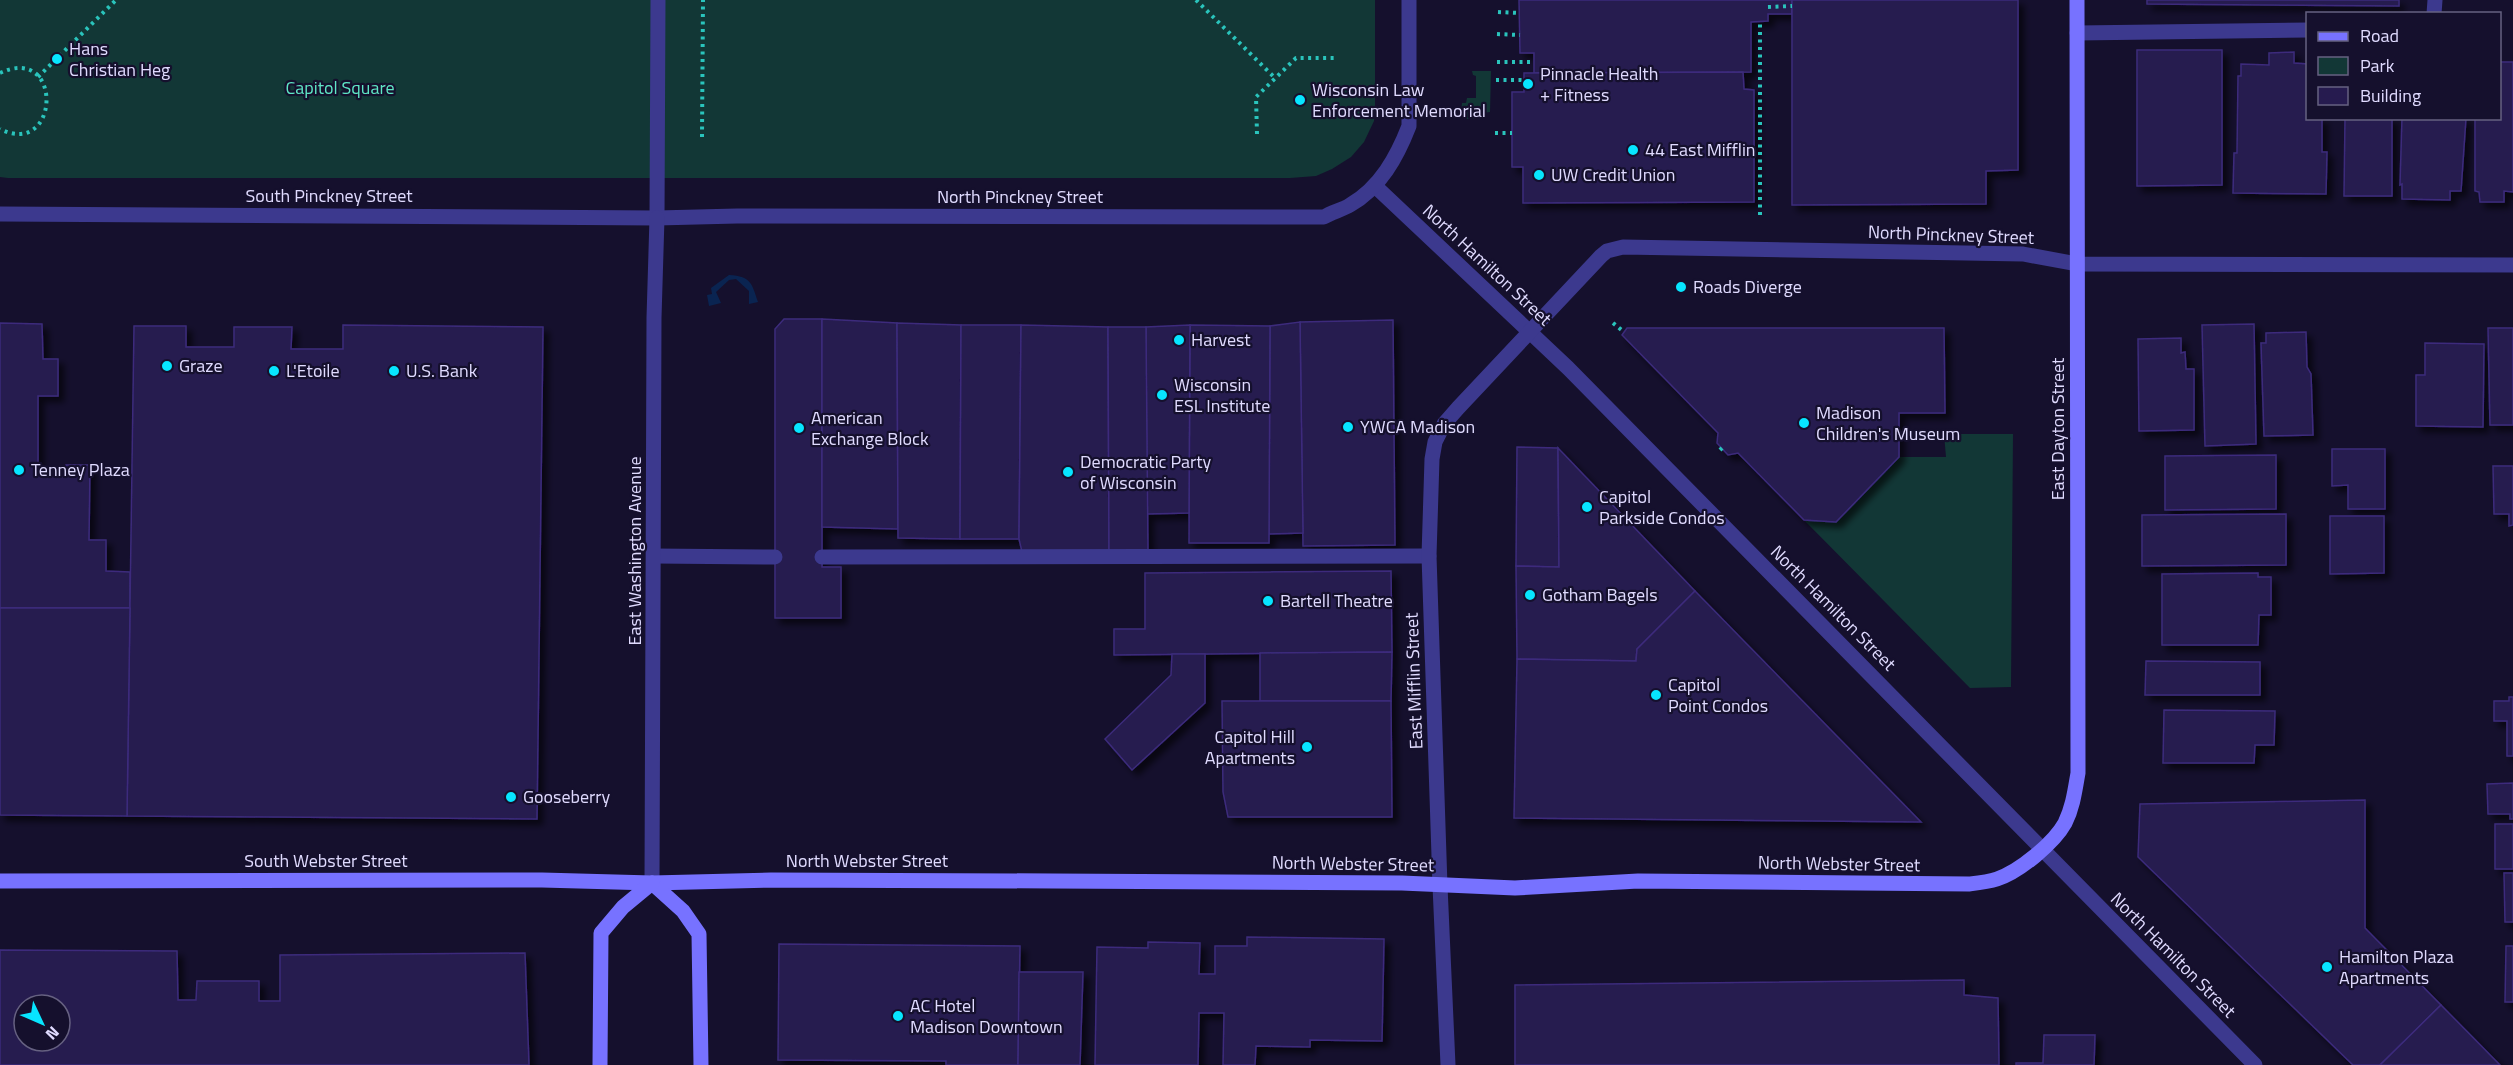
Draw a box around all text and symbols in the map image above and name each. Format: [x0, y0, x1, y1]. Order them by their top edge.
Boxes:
legend [2306, 12, 2501, 120]
text: Road [2360, 22, 2399, 49]
place label: Hans Christian Heg [69, 35, 170, 83]
marker: Hans Christian Heg [50, 52, 64, 66]
text: Park [2360, 52, 2395, 79]
place label: Pinnacle Health + Fitness [1540, 60, 1658, 108]
park label: Capitol Square [285, 74, 395, 101]
place label: Wisconsin Law Enforcement Memorial [1312, 76, 1486, 124]
marker: Pinnacle Health + Fitness [1521, 77, 1535, 91]
text: Building [2360, 82, 2421, 109]
marker: Wisconsin Law Enforcement Memorial [1293, 93, 1307, 107]
place label: 44 East Mifflin [1645, 136, 1755, 163]
marker: 44 East Mifflin [1626, 143, 1640, 157]
place label: UW Credit Union [1551, 161, 1675, 188]
marker: UW Credit Union [1532, 168, 1546, 182]
street label: South Pinckney Street [245, 182, 413, 209]
street label: North Pinckney Street [937, 183, 1104, 210]
street label: North Hamilton Street [1417, 197, 1558, 332]
street label: North Pinckney Street [1868, 218, 2035, 251]
place label: Roads Diverge [1693, 273, 1802, 300]
marker: Roads Diverge [1674, 280, 1688, 294]
place label: Harvest [1191, 326, 1251, 353]
marker: Harvest [1172, 333, 1186, 347]
place label: Graze [179, 352, 223, 379]
place label: L'Etoile [286, 357, 340, 384]
place label: U.S. Bank [406, 357, 478, 384]
street label: East Dayton Street [2044, 357, 2071, 500]
marker: Graze [160, 359, 174, 373]
marker: L'Etoile [267, 364, 281, 378]
marker: U.S. Bank [387, 364, 401, 378]
place label: Wisconsin ESL Institute [1174, 371, 1270, 419]
marker: Wisconsin ESL Institute [1155, 388, 1169, 402]
place label: Madison Children's Museum [1816, 399, 1960, 447]
place label: American Exchange Block [811, 404, 929, 452]
place label: YWCA Madison [1360, 413, 1475, 440]
marker: Madison Children's Museum [1797, 416, 1811, 430]
marker: YWCA Madison [1341, 420, 1355, 434]
marker: American Exchange Block [792, 421, 806, 435]
place label: Democratic Party of Wisconsin [1080, 448, 1212, 496]
place label: Tenney Plaza [31, 456, 130, 483]
street label: East Washington Avenue [621, 457, 648, 645]
marker: Tenney Plaza [12, 463, 26, 477]
marker: Democratic Party of Wisconsin [1061, 465, 1075, 479]
place label: Capitol Parkside Condos [1599, 483, 1725, 531]
marker: Capitol Parkside Condos [1580, 500, 1594, 514]
street label: North Hamilton Street [1764, 539, 1903, 677]
place label: Gotham Bagels [1542, 581, 1658, 608]
place label: Bartell Theatre [1280, 587, 1393, 614]
marker: Gotham Bagels [1523, 588, 1537, 602]
marker: Bartell Theatre [1261, 594, 1275, 608]
street label: East Mifflin Street [1398, 612, 1429, 750]
place label: Capitol Point Condos [1668, 671, 1768, 719]
marker: Capitol Point Condos [1649, 688, 1663, 702]
place label: Capitol Hill Apartments [1205, 723, 1295, 771]
marker: Capitol Hill Apartments [1300, 740, 1314, 754]
place label: Gooseberry [523, 783, 611, 810]
marker: Gooseberry [504, 790, 518, 804]
street label: South Webster Street [244, 847, 408, 874]
street label: North Webster Street [786, 847, 949, 874]
street label: North Webster Street [1272, 849, 1435, 878]
street label: North Webster Street [1758, 849, 1921, 878]
street label: North Hamilton Street [2104, 886, 2243, 1024]
place label: Hamilton Plaza Apartments [2339, 943, 2454, 991]
marker: Hamilton Plaza Apartments [2320, 960, 2334, 974]
place label: AC Hotel Madison Downtown [910, 992, 1063, 1040]
north arrow [12, 993, 72, 1053]
marker: AC Hotel Madison Downtown [891, 1009, 905, 1023]
text: N [40, 1021, 65, 1046]

